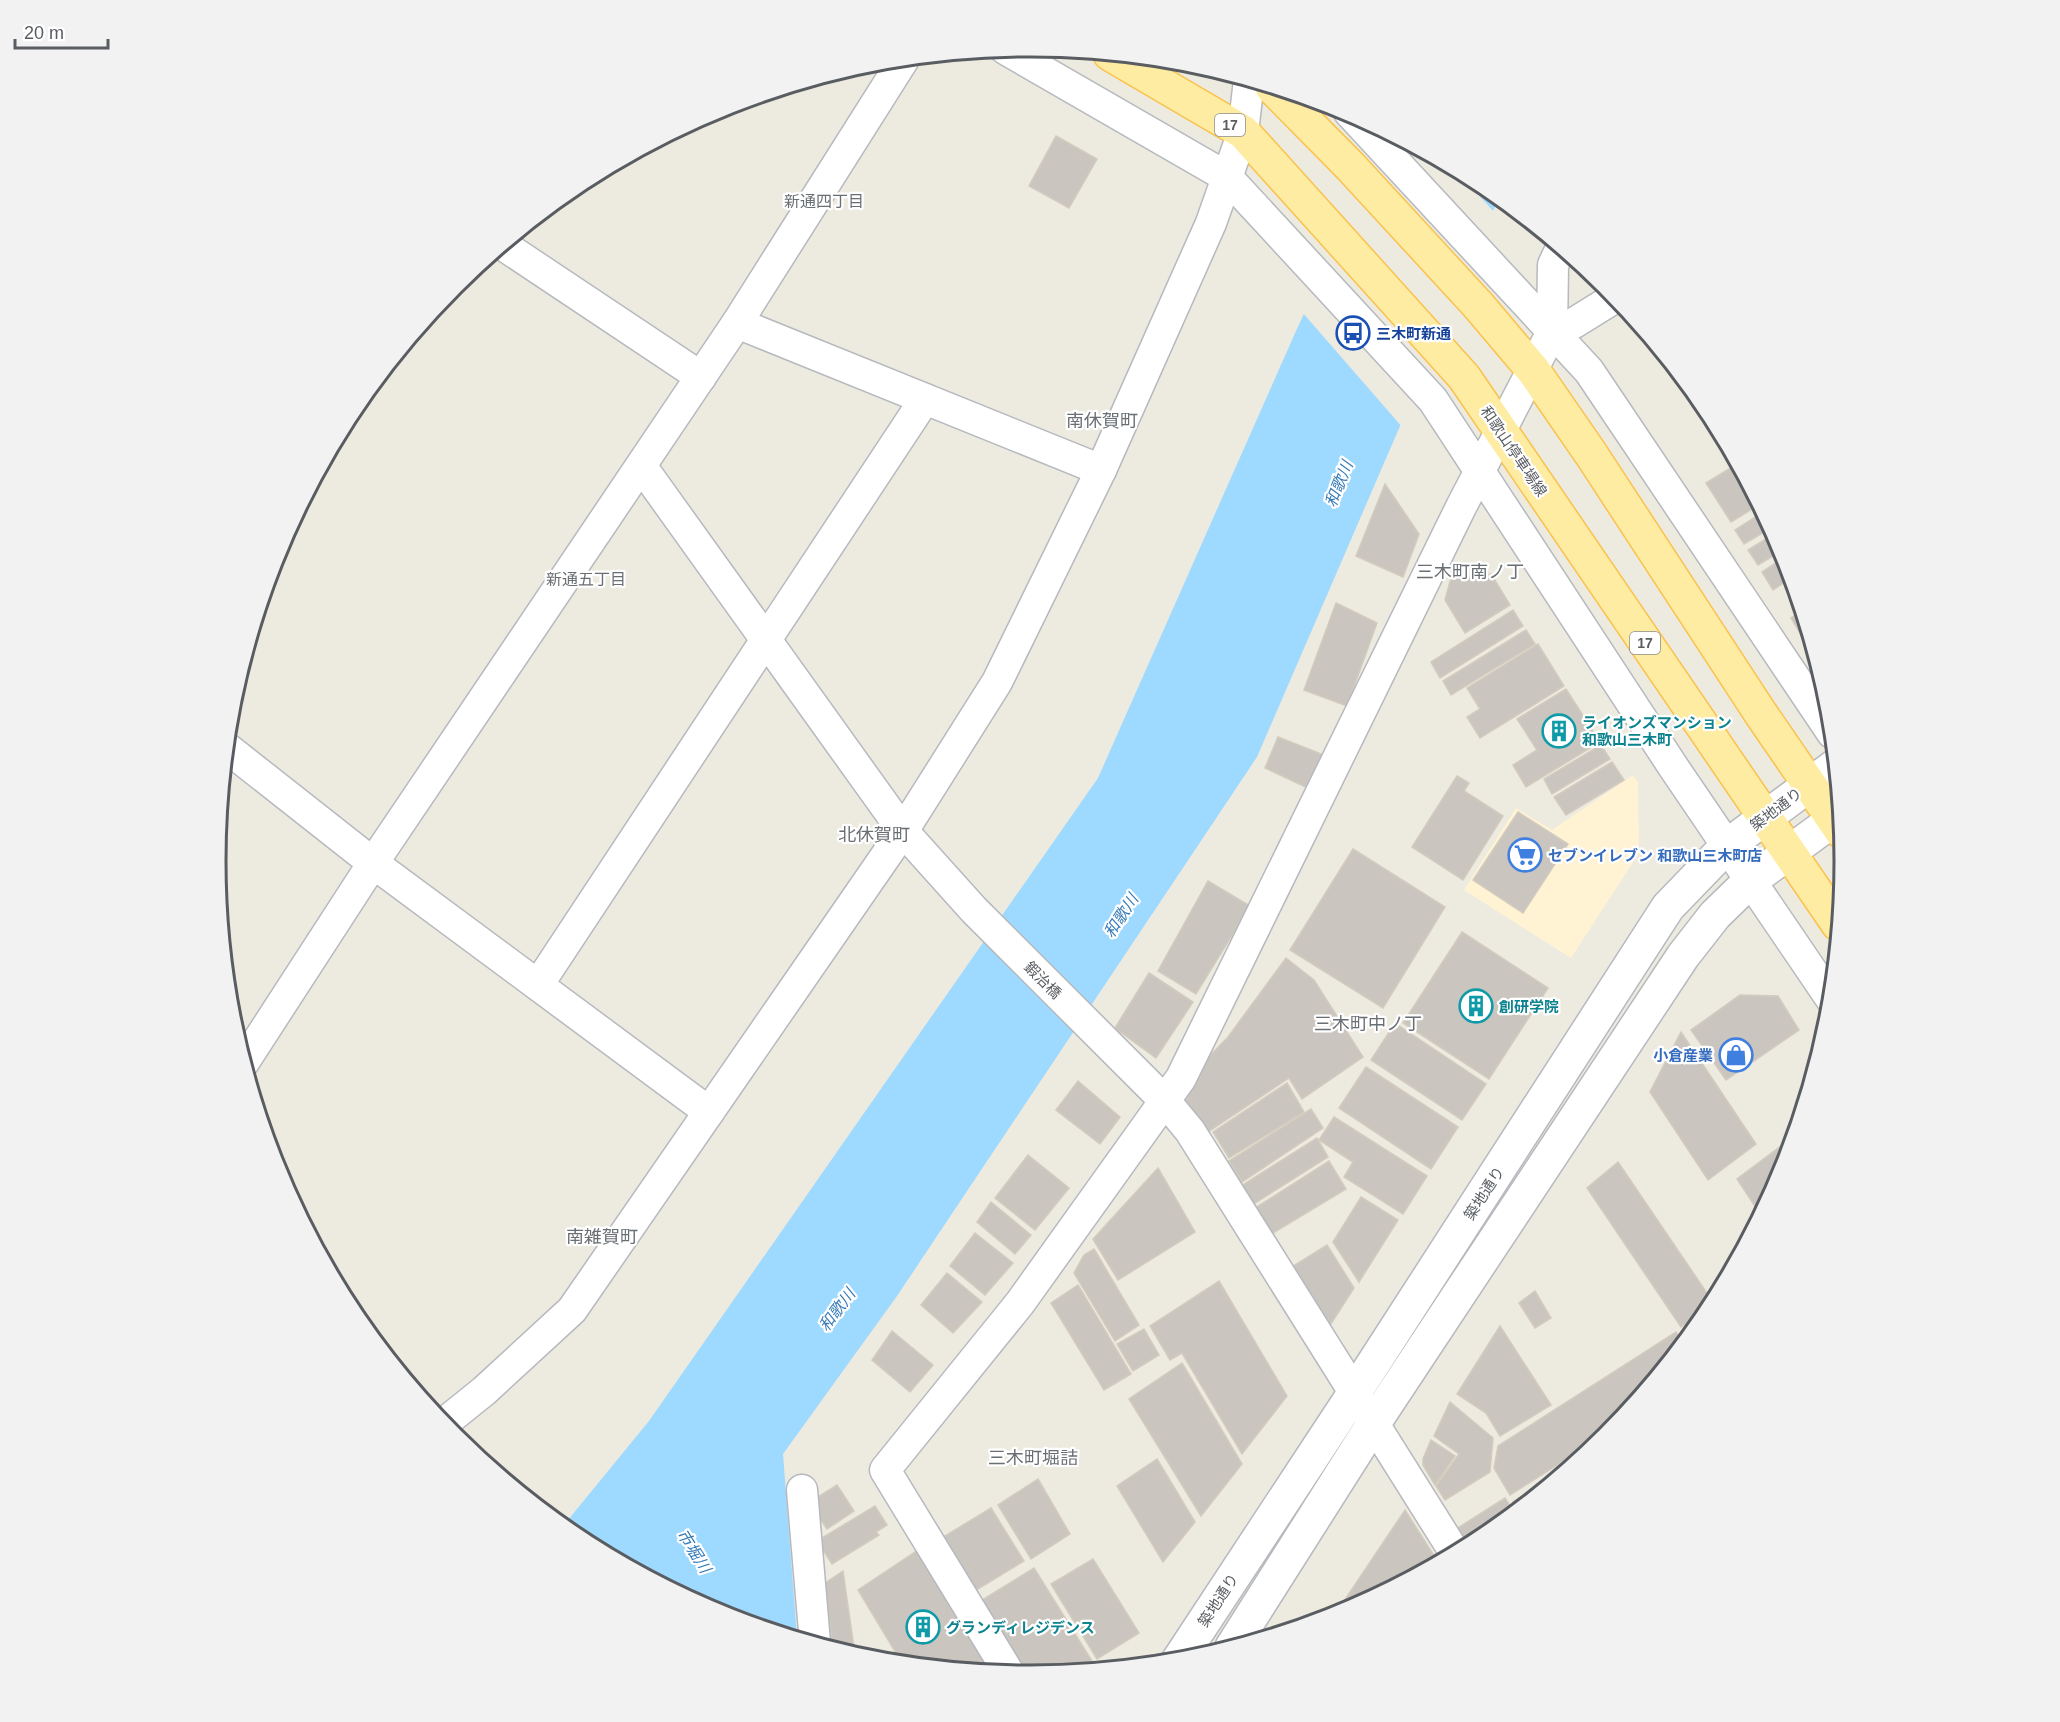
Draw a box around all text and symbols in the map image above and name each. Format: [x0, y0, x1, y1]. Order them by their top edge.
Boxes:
scale bar [15, 12, 108, 50]
text: 20 m [24, 23, 64, 43]
road number: 17 [1215, 114, 1245, 136]
district label: 新通四丁目 [784, 193, 864, 210]
bus stop icon: 三木町新通 [1335, 315, 1371, 351]
place label: 三木町新通 [1376, 325, 1451, 342]
street label: 和歌山停車場線 [1478, 403, 1550, 499]
district label: 南休賀町 [1066, 411, 1138, 431]
water label: 和歌川 [1322, 457, 1357, 509]
district label: 三木町南ノ丁 [1416, 562, 1524, 582]
district label: 新通五丁目 [546, 571, 626, 588]
road number: 17 [1630, 632, 1660, 654]
building icon: ライオンズマンション 和歌山三木町 [1541, 713, 1577, 749]
place label: ライオンズマンション 和歌山三木町 [1582, 714, 1732, 748]
street label: 築地通り [1747, 784, 1805, 834]
district label: 北休賀町 [838, 825, 910, 845]
supermarket icon: セブンイレブン 和歌山三木町店 [1507, 837, 1543, 873]
place label: セブンイレブン 和歌山三木町店 [1548, 847, 1762, 864]
water label: 和歌川 [1101, 890, 1142, 941]
street label: 鍜治橋 [1021, 958, 1065, 1002]
building icon: 創研学院 [1458, 988, 1494, 1024]
place label: 創研学院 [1499, 998, 1559, 1015]
district label: 三木町中ノ丁 [1314, 1014, 1422, 1034]
shop icon: 小倉産業 [1718, 1037, 1754, 1073]
place label: 小倉産業 [1653, 1047, 1713, 1064]
street label: 築地通り [1461, 1163, 1507, 1223]
district label: 南雑賀町 [566, 1227, 638, 1247]
water label: 和歌川 [816, 1284, 859, 1334]
district label: 三木町堀詰 [988, 1448, 1078, 1468]
water label: 市堀川 [674, 1526, 715, 1578]
street label: 築地通り [1195, 1570, 1241, 1630]
building icon: グランディレジデンス [905, 1609, 941, 1645]
place label: グランディレジデンス [946, 1619, 1095, 1636]

